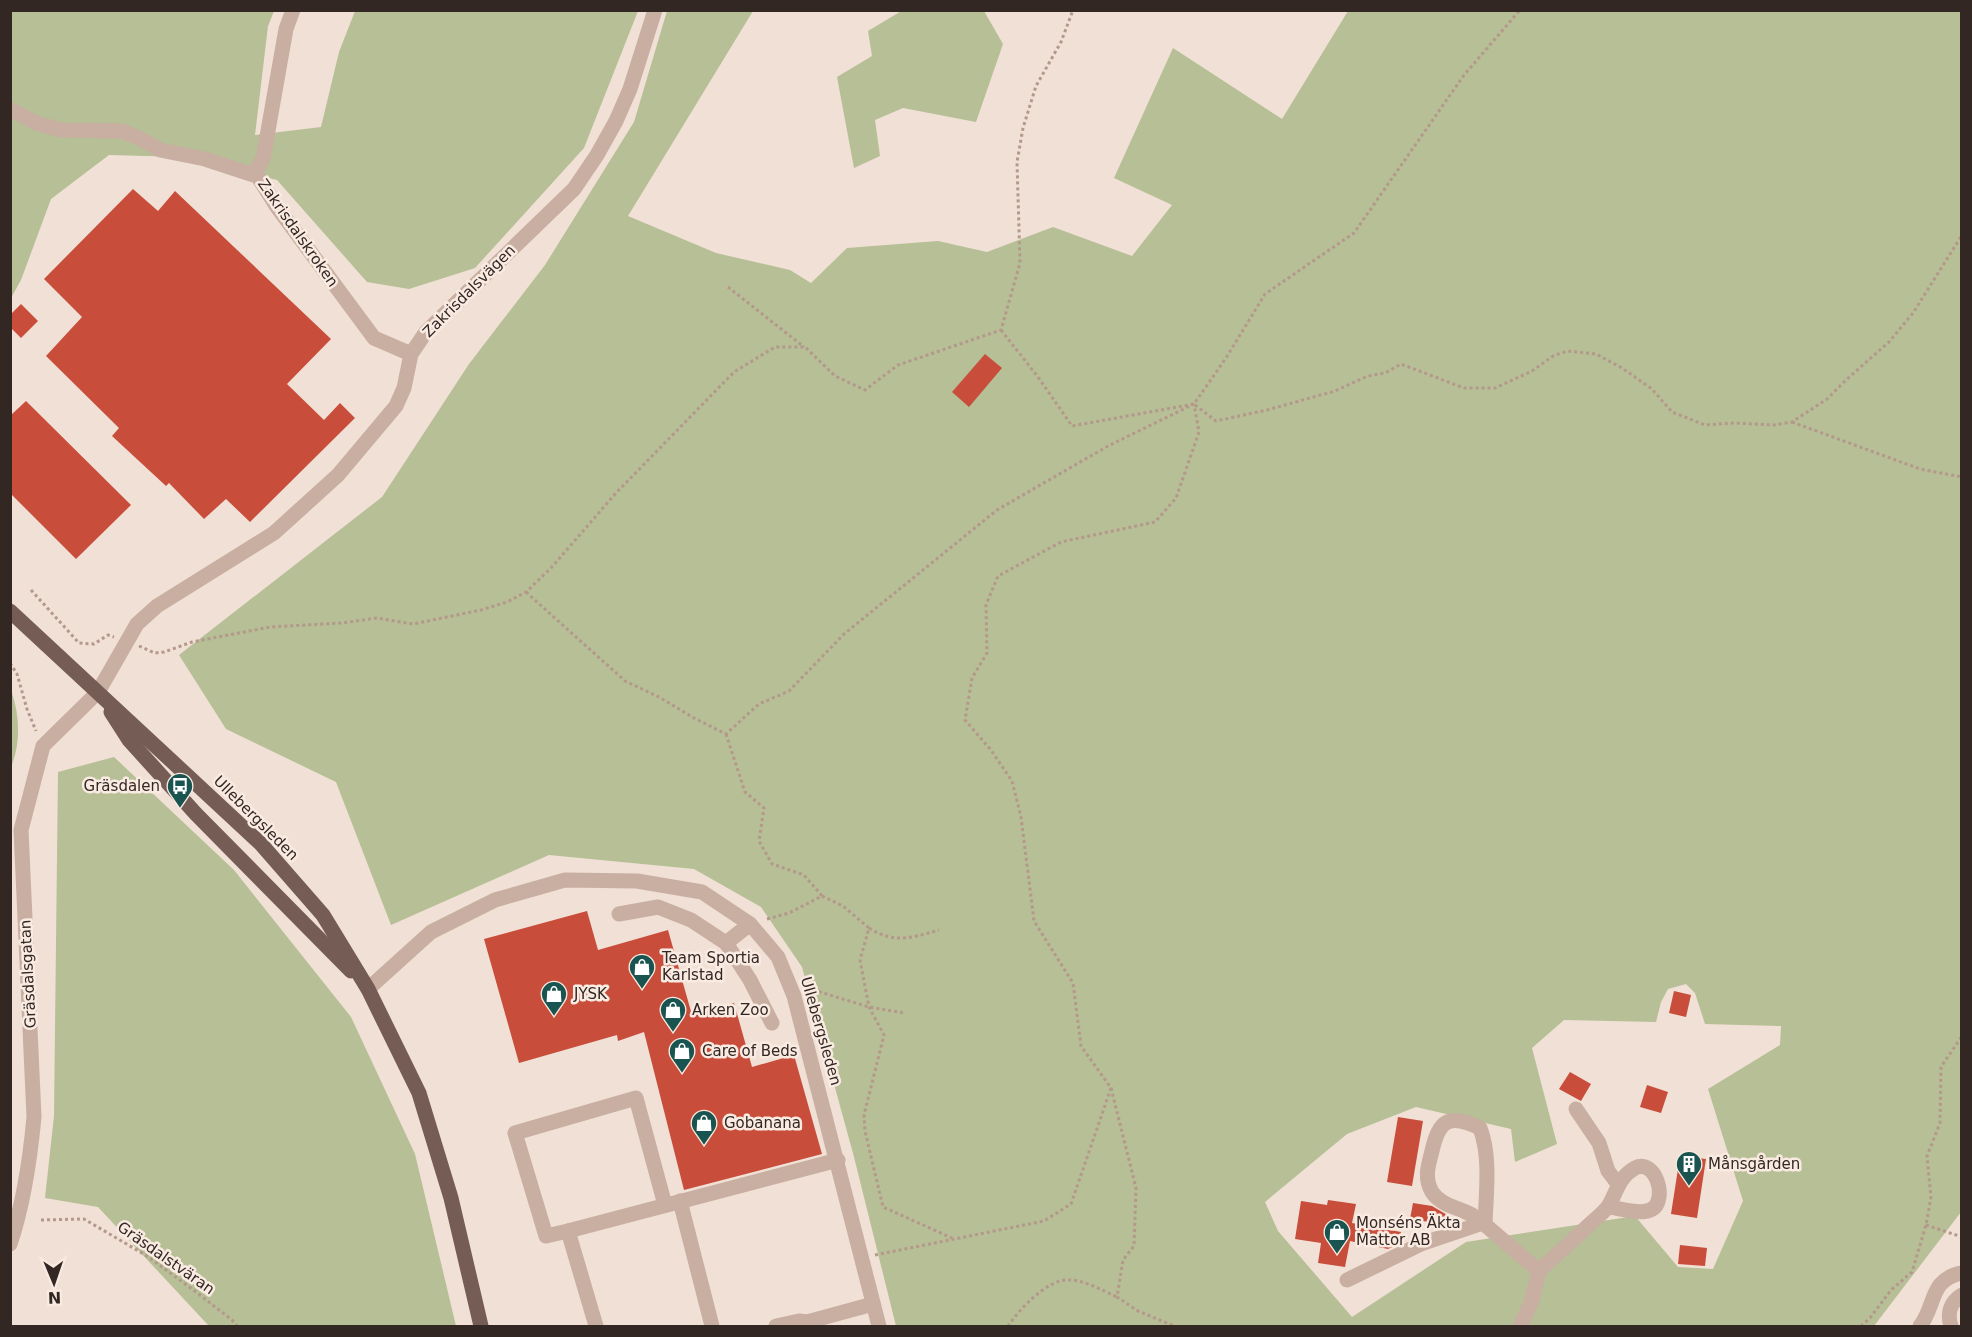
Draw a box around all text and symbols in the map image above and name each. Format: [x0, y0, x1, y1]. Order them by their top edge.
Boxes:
street label: Zakrisdalskroken [254, 176, 342, 290]
street label: Zakrisdalsvägen [419, 241, 519, 341]
bus stop icon: Gräsdalen [165, 771, 195, 809]
street label: Ullebergsleden [210, 772, 302, 864]
place label: Gräsdalen [84, 777, 160, 795]
street label: Gräsdalsgatan [16, 919, 40, 1029]
place label: Team Sportia Karlstad [661, 949, 760, 984]
shop icon: Team Sportia Karlstad [627, 952, 657, 990]
street label: Ullebergsleden [797, 975, 845, 1087]
shop icon: JYSK [539, 979, 569, 1017]
place label: JYSK [573, 985, 608, 1003]
shop icon: Arken Zoo [658, 995, 688, 1033]
place label: Arken Zoo [692, 1001, 769, 1019]
shop icon: Care of Beds [667, 1036, 697, 1074]
place label: Care of Beds [702, 1042, 798, 1060]
shop icon: Gobanana [689, 1108, 719, 1146]
place label: Gobanana [724, 1114, 801, 1132]
building icon: Månsgården [1674, 1149, 1704, 1187]
place label: Månsgården [1708, 1155, 1800, 1173]
place label: Monséns Äkta Mattor AB [1356, 1213, 1461, 1249]
shop icon: Monséns Äkta Mattor AB [1322, 1217, 1352, 1255]
street label: Gräsdalstväran [114, 1218, 218, 1298]
north arrow [24, 1253, 84, 1313]
text: N [47, 1288, 62, 1307]

